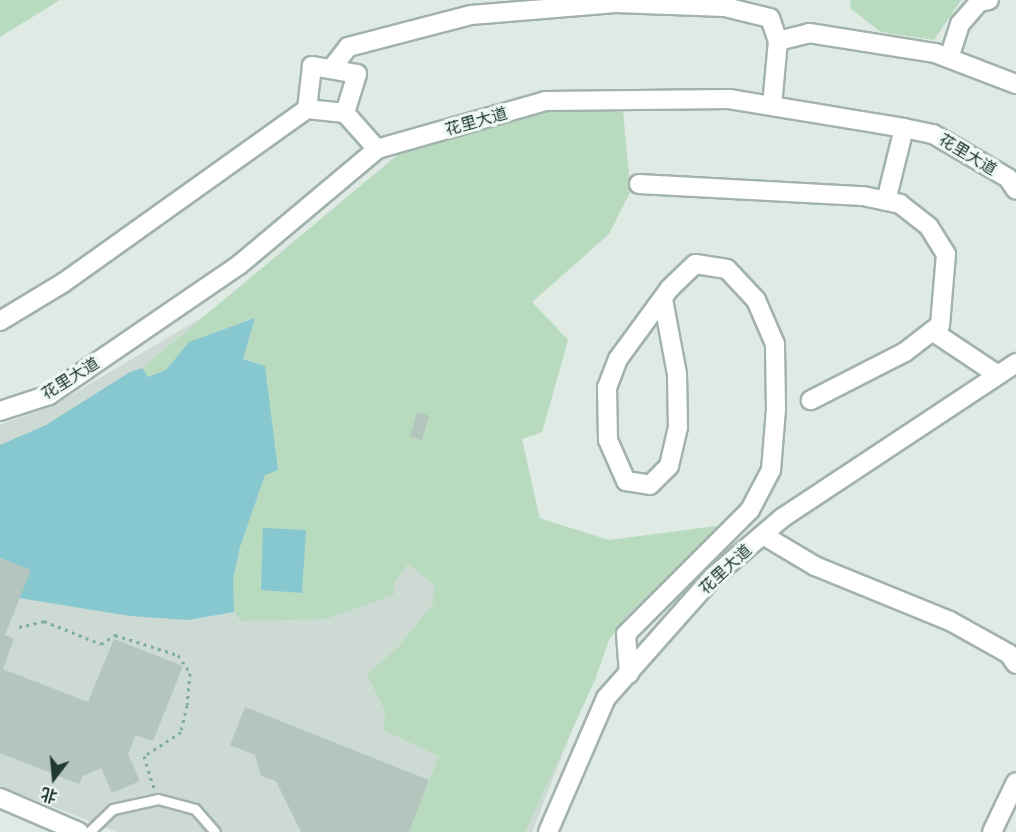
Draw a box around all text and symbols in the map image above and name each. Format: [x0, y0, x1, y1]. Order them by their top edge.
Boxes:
street label: 花里大道 [443, 103, 509, 139]
street label: 花里大道 [936, 129, 1000, 179]
street label: 花里大道 [38, 353, 102, 403]
street label: 花里大道 [695, 540, 755, 598]
north arrow [24, 748, 84, 808]
text: 北 [39, 783, 60, 807]

